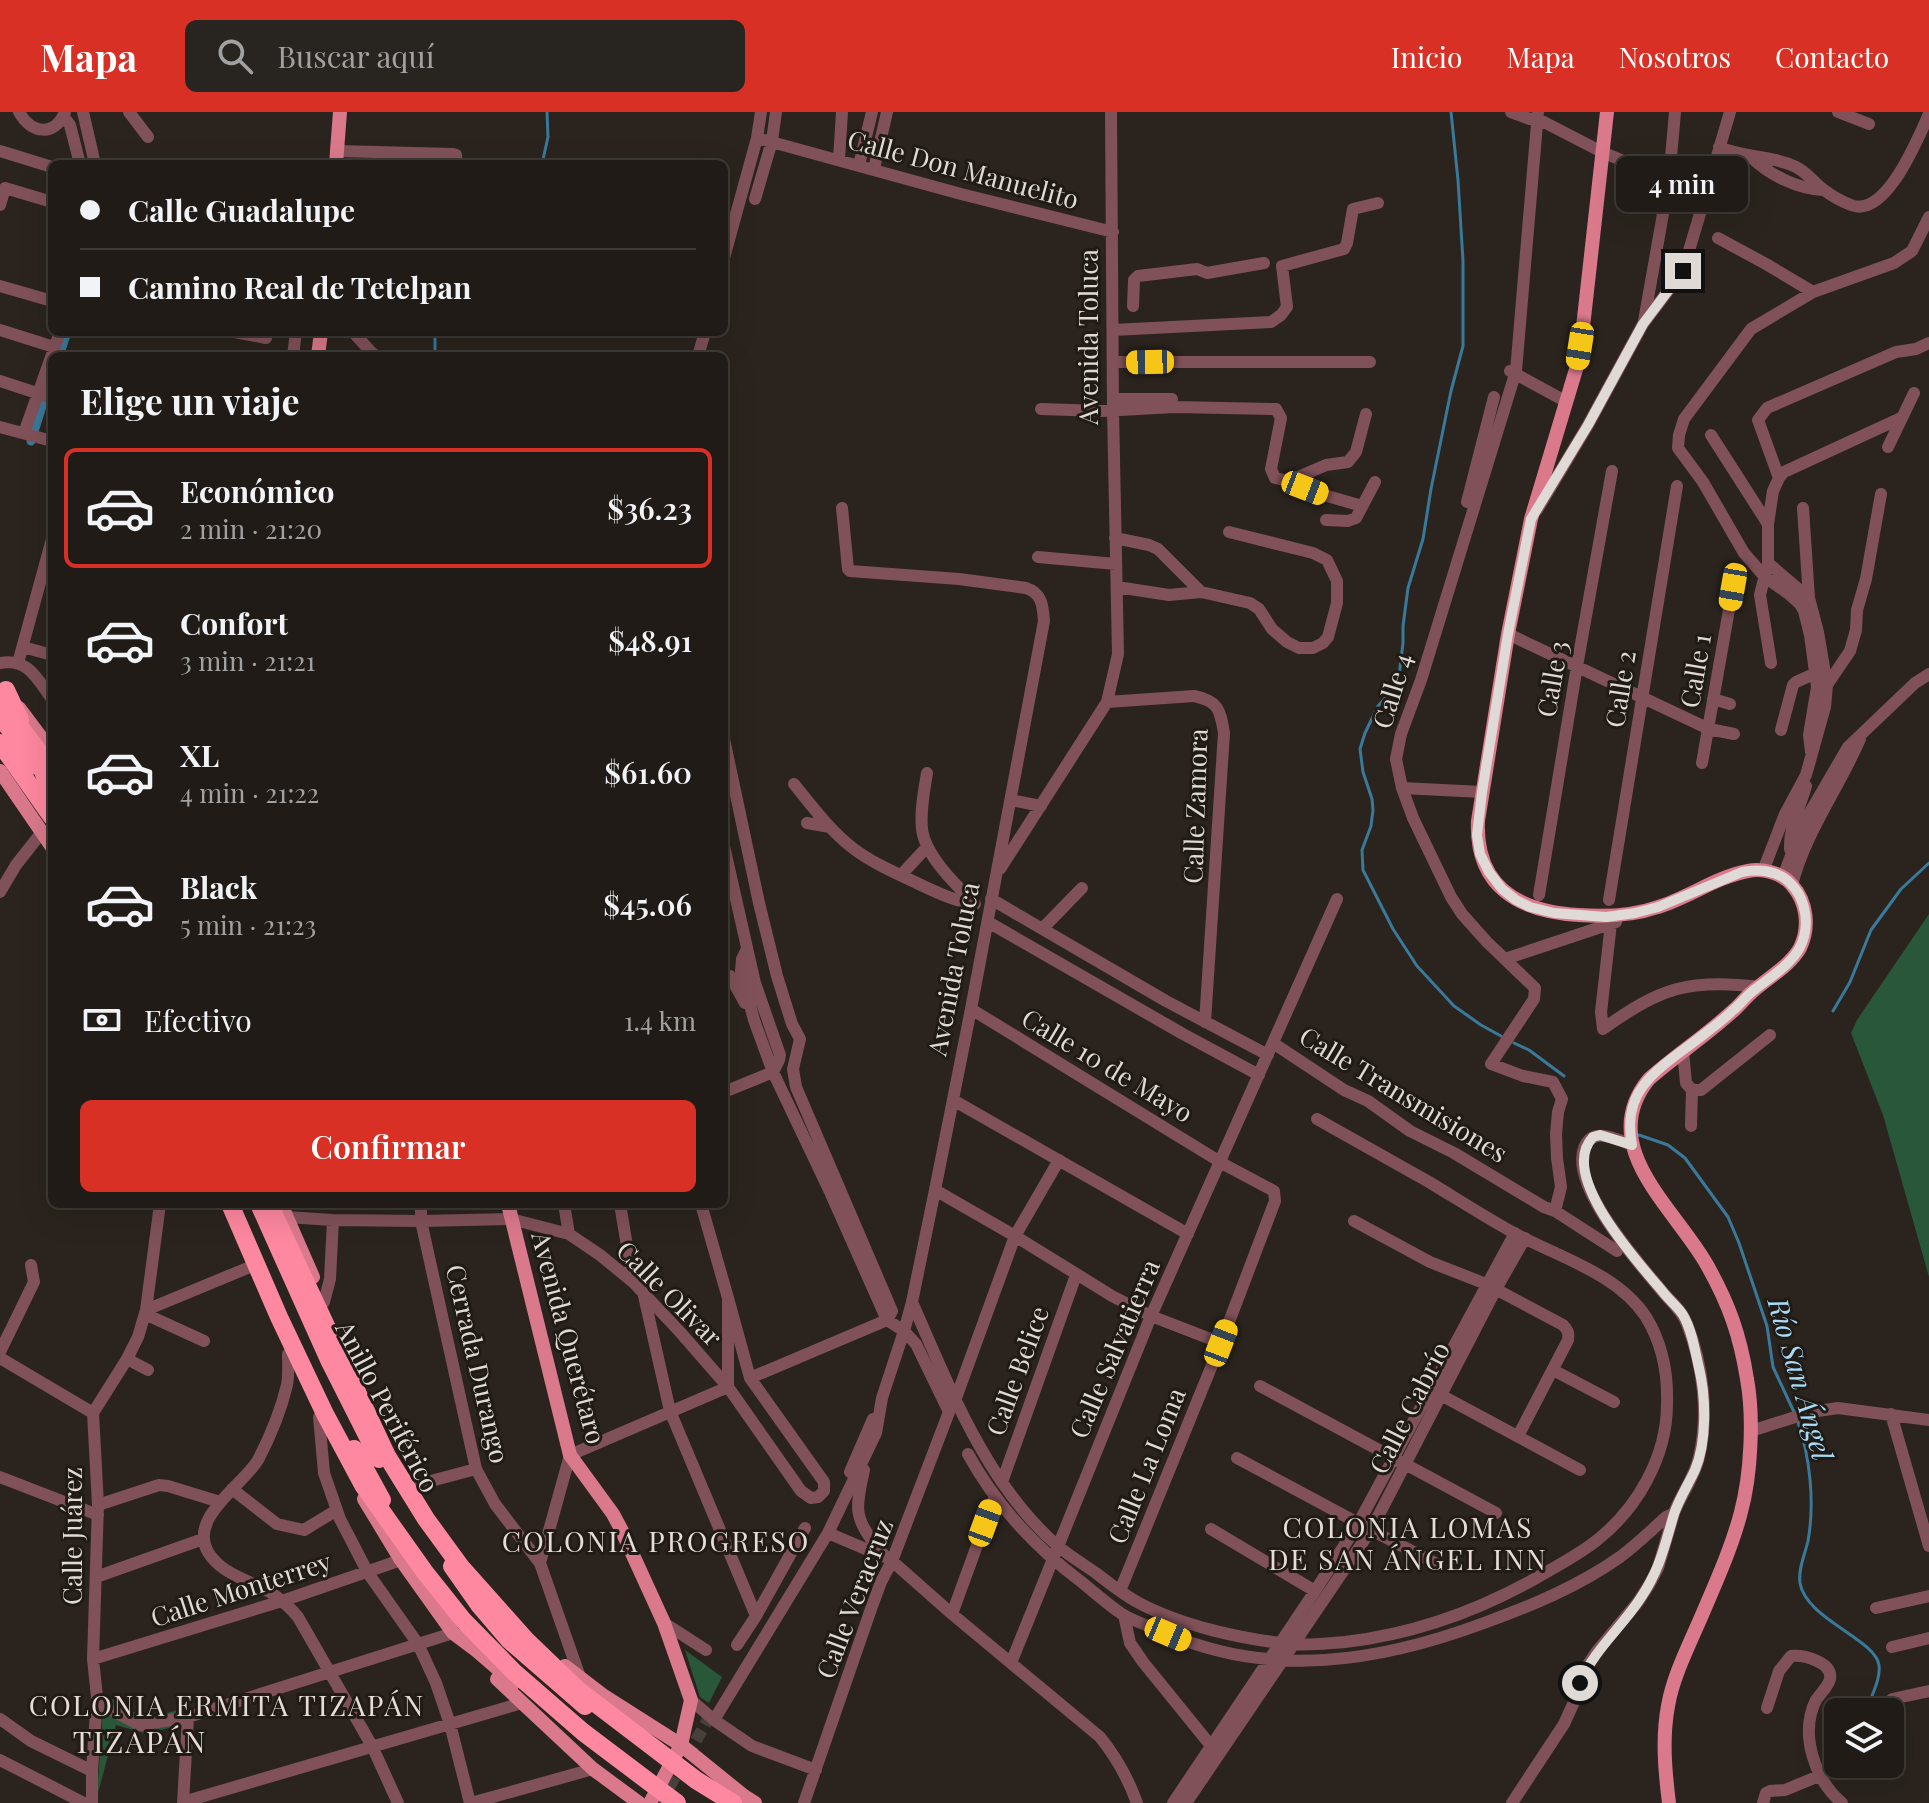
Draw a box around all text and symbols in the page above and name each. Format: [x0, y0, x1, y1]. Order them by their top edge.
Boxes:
search box [185, 20, 745, 92]
text: Mapa [40, 31, 137, 82]
icon: search [213, 34, 257, 78]
text: Buscar aquí [277, 36, 434, 76]
text: Inicio [1391, 38, 1462, 75]
text: Mapa [1506, 38, 1575, 75]
text: Nosotros [1619, 38, 1731, 75]
text: Contacto [1775, 38, 1889, 75]
street label: Calle Don Manuelito [844, 121, 1083, 216]
callout: 4 min [1617, 155, 1749, 211]
text: 4 min [1649, 166, 1715, 201]
text: Calle Guadalupe [128, 190, 355, 230]
street label: Avenida Toluca [1070, 249, 1105, 426]
route end [1665, 253, 1701, 289]
text: Camino Real de Tetelpan [128, 267, 472, 307]
car [1564, 320, 1596, 372]
car [1126, 350, 1174, 374]
text: Elige un viaje [80, 376, 300, 424]
car [1278, 468, 1332, 508]
text: Económico [180, 471, 335, 511]
icon: car [84, 472, 156, 544]
text: $36.23 [607, 488, 692, 528]
text: 2 min · 21:20 [180, 511, 322, 546]
car [1717, 561, 1749, 613]
text: Confort [180, 603, 288, 643]
icon: car [84, 604, 156, 676]
text: $48.91 [608, 620, 692, 660]
street label: Calle 1 [1671, 631, 1718, 711]
street label: Calle 3 [1528, 638, 1575, 720]
text: 3 min · 21:21 [180, 643, 315, 678]
street label: Calle 4 [1364, 648, 1420, 733]
street label: Calle 2 [1596, 648, 1643, 730]
street label: Calle Zamora [1174, 728, 1215, 884]
text: XL [180, 735, 219, 775]
icon: car [84, 736, 156, 808]
text: $61.60 [604, 752, 692, 792]
text: 4 min · 21:22 [180, 775, 319, 810]
text: Black [180, 867, 257, 907]
icon: car [84, 868, 156, 940]
street label: Avenida Toluca [918, 879, 986, 1059]
text: $45.06 [603, 884, 692, 924]
text: 5 min · 21:23 [180, 907, 316, 942]
icon: cash [80, 998, 124, 1042]
text: Efectivo [144, 1000, 252, 1040]
street label: Calle 10 de Mayo [1016, 1000, 1200, 1130]
text: 1.4 km [624, 1003, 696, 1038]
street label: Calle Transmisiones [1293, 1018, 1514, 1170]
button: Confirmar [80, 1100, 696, 1192]
street label: Avenida Querétaro [524, 1227, 615, 1448]
street label: Calle Olivar [610, 1232, 731, 1354]
street label: Calle Salvatierra [1060, 1254, 1167, 1443]
street label: Cerrada Durango [439, 1261, 518, 1466]
water label: Río San Ángel [1760, 1292, 1843, 1465]
street label: Calle Belice [977, 1301, 1056, 1440]
street label: Anillo Periférico [328, 1314, 448, 1498]
car [1201, 1316, 1241, 1370]
street label: Calle Cabrío [1360, 1335, 1457, 1479]
street label: Calle La Loma [1098, 1382, 1193, 1549]
street label: Calle Juárez [54, 1467, 89, 1605]
car [966, 1496, 1004, 1550]
district label: COLONIA LOMAS DE SAN ÁNGEL INN [1268, 1508, 1548, 1577]
street label: Calle Veracruz [807, 1514, 900, 1683]
district label: COLONIA PROGRESO [502, 1522, 810, 1559]
street label: Calle Monterrey [146, 1543, 335, 1634]
car [1141, 1614, 1195, 1654]
route start [1562, 1665, 1598, 1701]
district label: COLONIA ERMITA TIZAPÁN [29, 1686, 425, 1723]
map controls [1824, 1698, 1904, 1778]
button: layers [1824, 1698, 1904, 1778]
district label: TIZAPÁN [73, 1721, 207, 1761]

